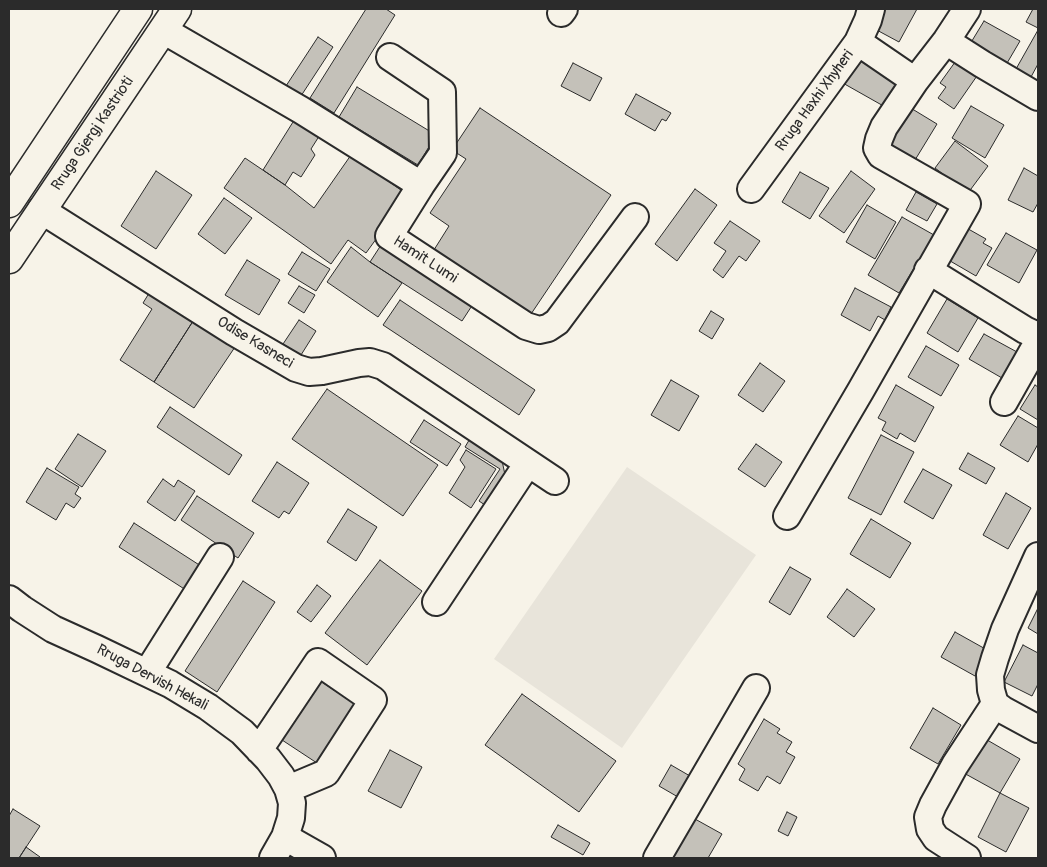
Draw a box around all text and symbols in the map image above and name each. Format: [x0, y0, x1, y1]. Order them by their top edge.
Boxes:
street label: Rruga Haxhi Xhyheri [772, 47, 858, 155]
street label: Rruga Gjergj Kastrioti [48, 74, 138, 194]
street label: Hamit Lumi [389, 232, 461, 288]
street label: Odise Kasneci [214, 313, 296, 373]
street label: Rruga Dervish Hekali [93, 641, 211, 715]

